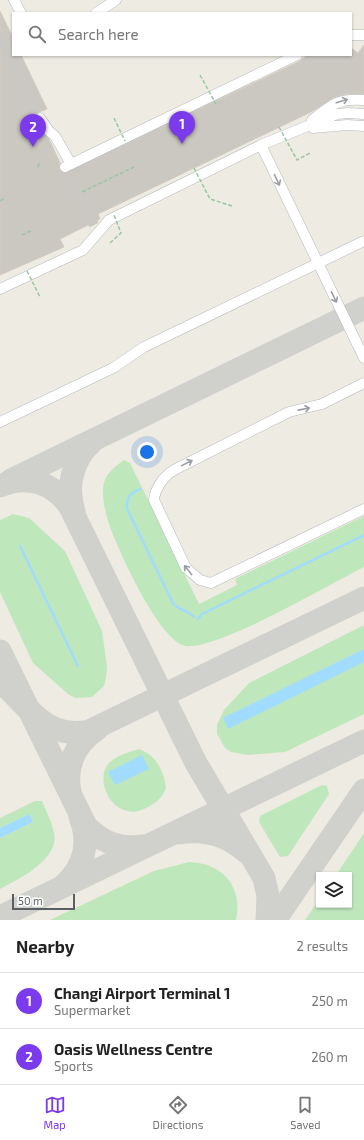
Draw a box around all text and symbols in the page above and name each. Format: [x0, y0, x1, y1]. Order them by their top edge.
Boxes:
search box [12, 12, 352, 56]
icon: search [26, 23, 48, 45]
text: Search here [58, 25, 139, 43]
one-way arrow [335, 97, 348, 104]
pin: 1 [169, 111, 195, 144]
pin: 2 [20, 114, 46, 147]
one-way arrow [274, 174, 281, 186]
one-way arrow [331, 291, 338, 303]
one-way arrow [297, 404, 310, 412]
your location [137, 442, 157, 462]
one-way arrow [180, 459, 192, 466]
one-way arrow [183, 564, 192, 575]
map controls [316, 872, 352, 908]
button: layers [316, 872, 352, 908]
scale bar [12, 892, 75, 911]
text: 50 m [18, 894, 43, 907]
text: Nearby [16, 936, 74, 956]
text: 2 results [296, 938, 348, 954]
text: Changi Airport Terminal 1 [54, 984, 230, 1002]
text: 1 [26, 993, 32, 1009]
text: 250 m [312, 993, 348, 1009]
text: Supermarket [54, 1002, 131, 1018]
text: Oasis Wellness Centre [54, 1040, 213, 1058]
text: 2 [25, 1049, 33, 1065]
text: 260 m [311, 1049, 348, 1065]
text: Sports [54, 1058, 93, 1074]
tab: Map [44, 1094, 66, 1131]
tab: Directions [153, 1094, 203, 1131]
tab: Saved [290, 1094, 321, 1131]

